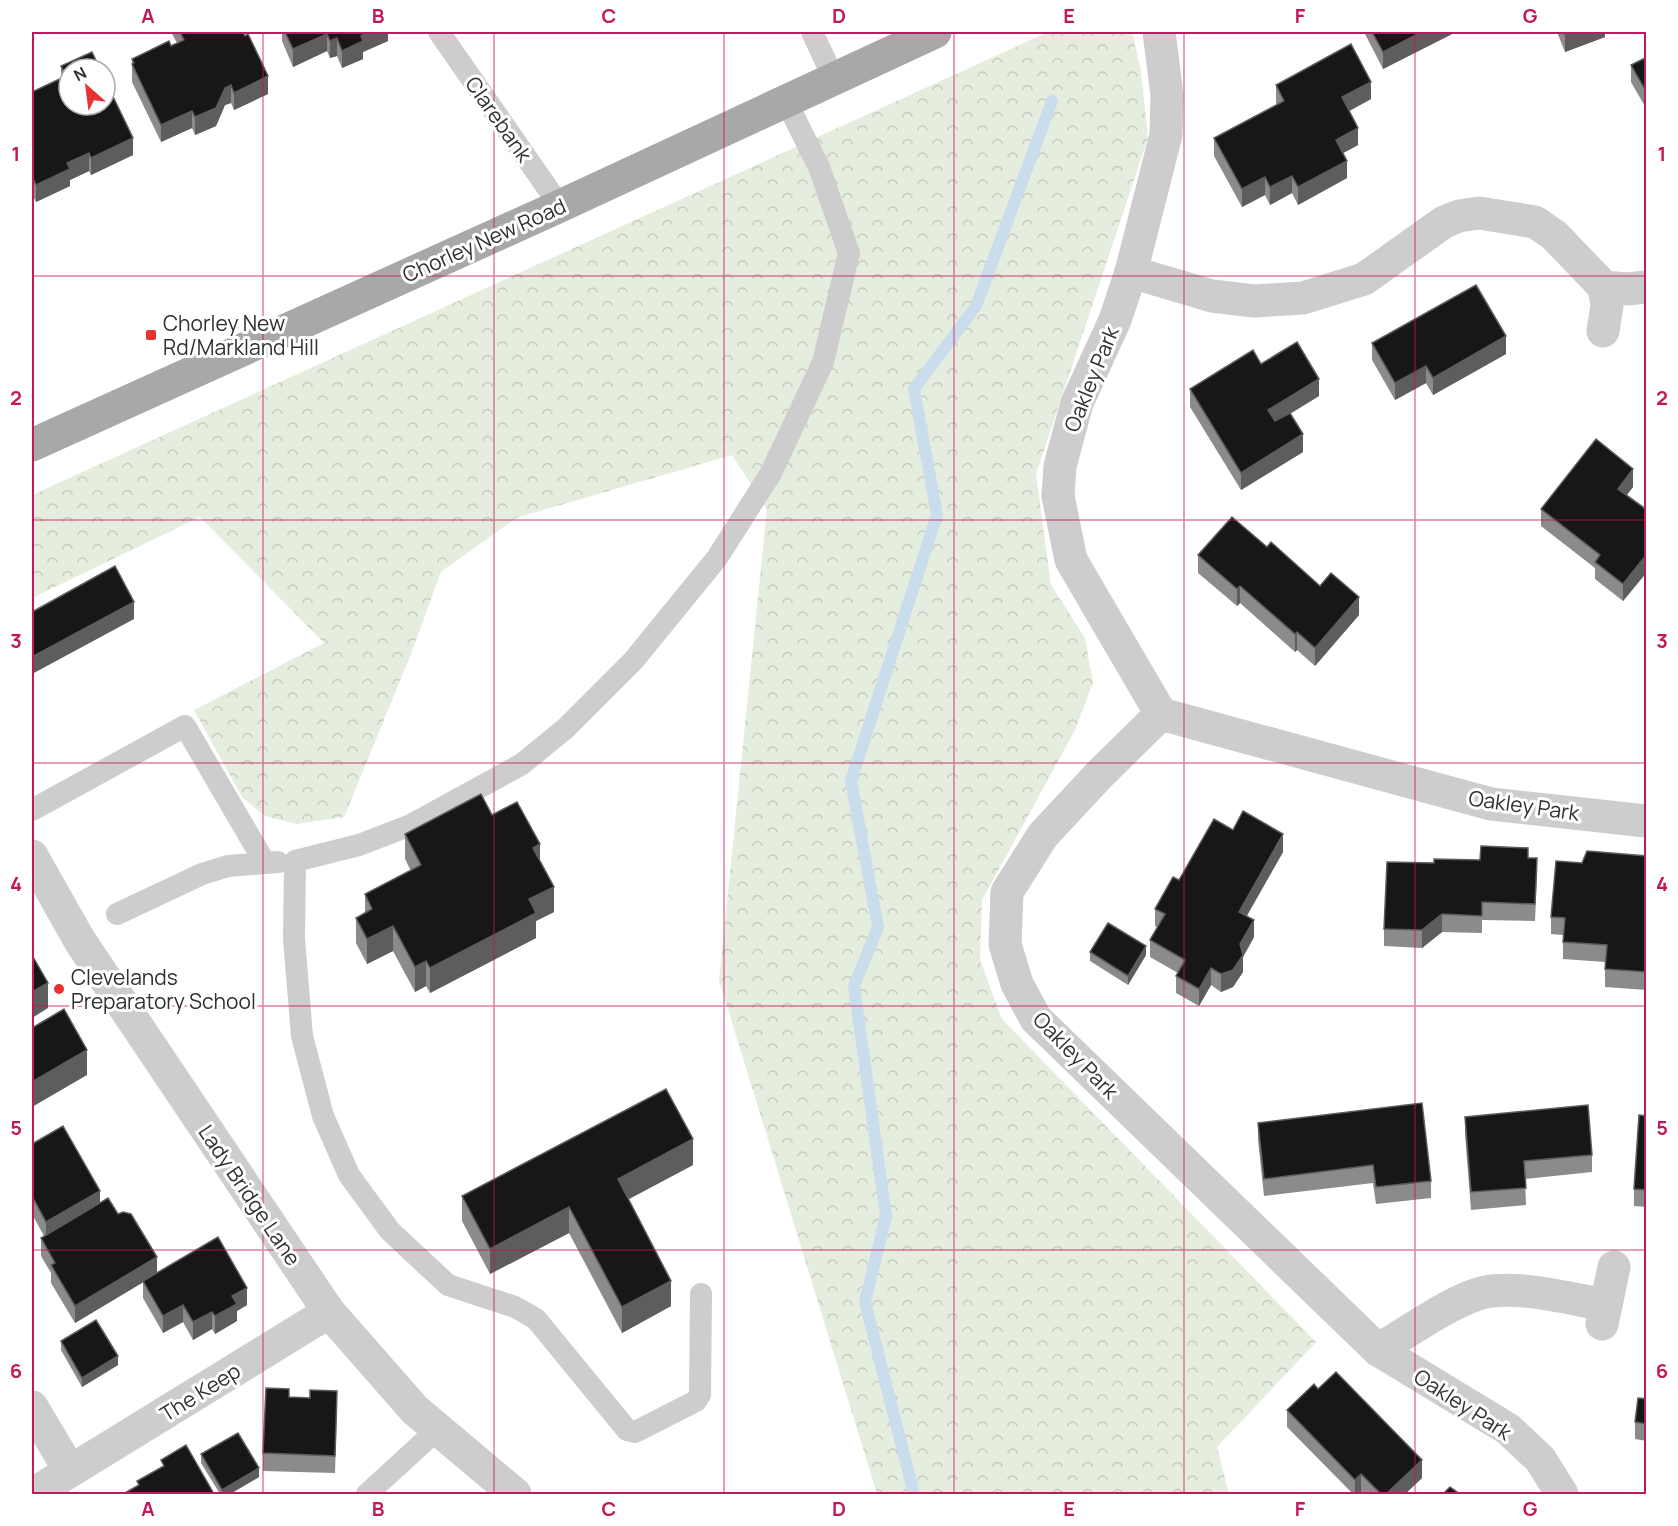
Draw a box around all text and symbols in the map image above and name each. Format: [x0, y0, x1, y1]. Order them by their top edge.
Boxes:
text: A [141, 2, 155, 29]
text: B [372, 2, 385, 29]
text: C [602, 2, 616, 29]
text: D [832, 2, 846, 29]
text: E [1063, 2, 1075, 29]
text: F [1295, 2, 1306, 29]
text: G [1523, 2, 1538, 29]
north arrow [57, 57, 117, 117]
text: N [70, 61, 90, 86]
street label: Clarebank [459, 71, 539, 168]
text: 1 [12, 140, 20, 167]
text: 1 [1658, 140, 1666, 167]
street label: Chorley New Road [398, 191, 570, 289]
place label: Chorley New Rd/Markland Hill [163, 309, 319, 361]
street label: Oakley Park [1057, 322, 1125, 436]
marker: Chorley New Rd/Markland Hill [144, 328, 158, 342]
text: 2 [10, 384, 22, 411]
text: 2 [1656, 384, 1668, 411]
text: 3 [10, 627, 22, 654]
text: 3 [1656, 627, 1668, 654]
street label: Oakley Park [1467, 783, 1582, 827]
text: 4 [10, 870, 22, 897]
text: 4 [1656, 870, 1668, 897]
place label: Clevelands Preparatory School [71, 963, 256, 1015]
marker: Clevelands Preparatory School [52, 982, 66, 996]
street label: Oakley Park [1027, 1005, 1125, 1105]
text: 5 [10, 1114, 22, 1141]
text: 5 [1656, 1114, 1668, 1141]
street label: Lady Bridge Lane [193, 1119, 307, 1271]
street label: The Keep [155, 1356, 245, 1428]
text: 6 [10, 1357, 22, 1384]
text: 6 [1656, 1357, 1668, 1384]
street label: Oakley Park [1409, 1362, 1518, 1446]
text: A [141, 1495, 155, 1522]
text: B [372, 1495, 385, 1522]
text: C [602, 1495, 616, 1522]
text: D [832, 1495, 846, 1522]
text: E [1063, 1495, 1075, 1522]
text: F [1295, 1495, 1306, 1522]
text: G [1523, 1495, 1538, 1522]

